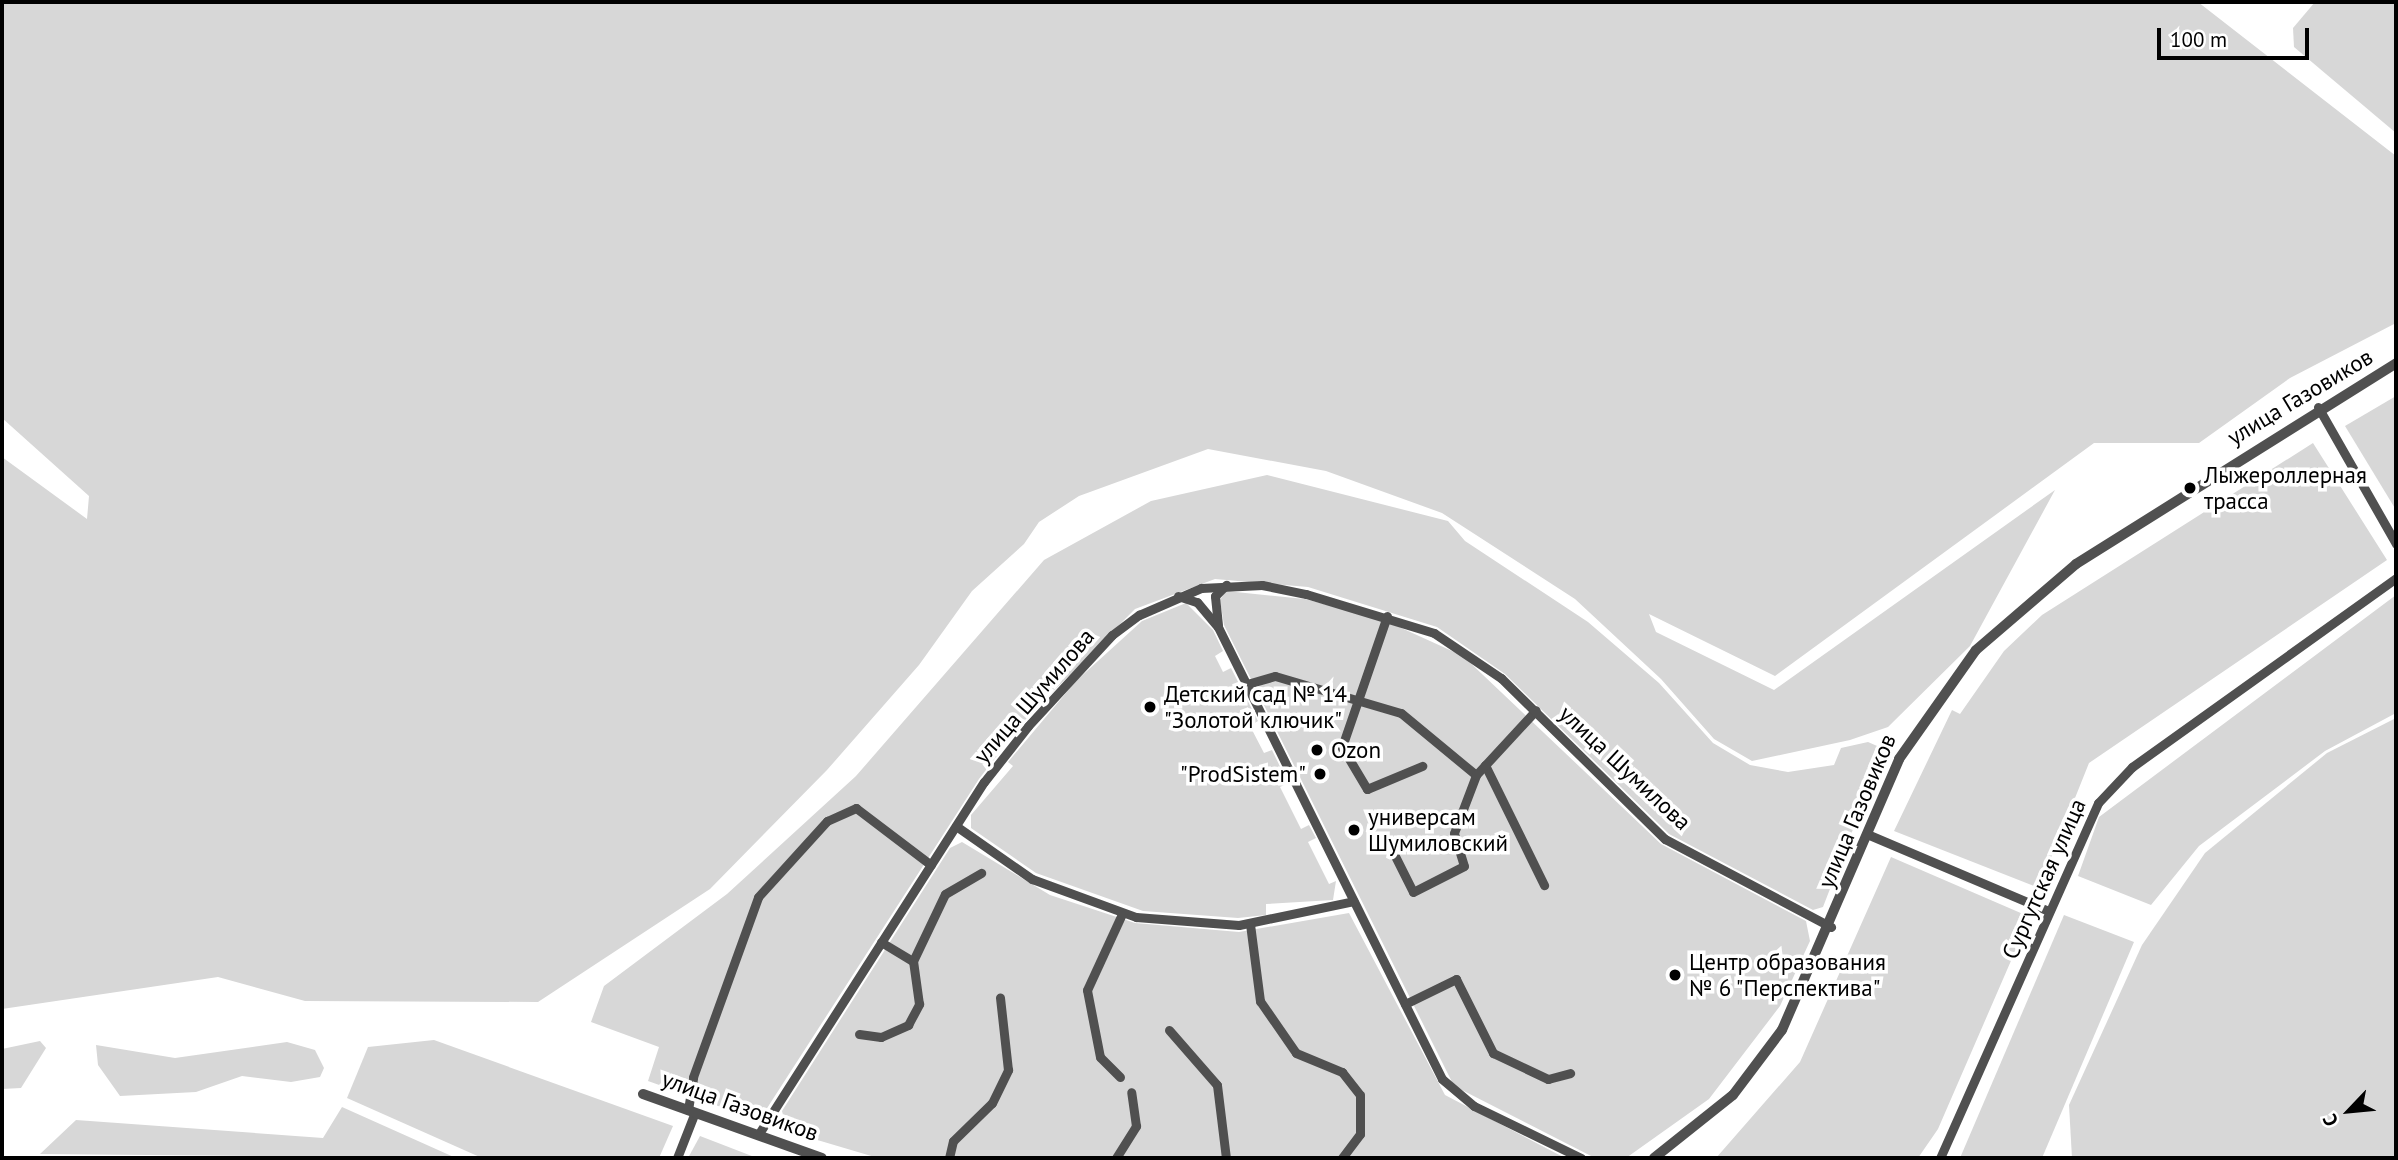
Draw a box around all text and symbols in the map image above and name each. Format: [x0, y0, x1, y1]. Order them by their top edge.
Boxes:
scale bar [2160, 14, 2312, 58]
text: 100 m [2170, 26, 2227, 53]
street label: улица Газовиков [2222, 343, 2378, 451]
place label: Лыжероллерная трасса [2204, 461, 2367, 515]
marker: Лыжероллерная трасса [2182, 480, 2198, 496]
street label: улица Шумилова [968, 623, 1100, 769]
place label: Детский сад № 14 "Золотой ключик" [1164, 680, 1347, 734]
marker: Детский сад № 14 "Золотой ключик" [1142, 699, 1158, 715]
street label: улица Шумилова [1554, 700, 1696, 836]
street label: улица Газовиков [1812, 730, 1902, 892]
place label: Ozon [1331, 736, 1381, 764]
marker: Ozon [1309, 742, 1325, 758]
place label: "ProdSistem" [1180, 760, 1306, 788]
marker: "ProdSistem" [1312, 766, 1328, 782]
street label: Сургутская улица [1996, 795, 2092, 963]
place label: универсам Шумиловский [1368, 803, 1508, 857]
marker: универсам Шумиловский [1346, 822, 1362, 838]
place label: Центр образования № 6 "Перспектива" [1689, 948, 1886, 1002]
marker: Центр образования № 6 "Перспектива" [1667, 967, 1683, 983]
street label: улица Газовиков [658, 1065, 822, 1147]
north arrow [2314, 1076, 2384, 1146]
text: С [2317, 1110, 2343, 1130]

